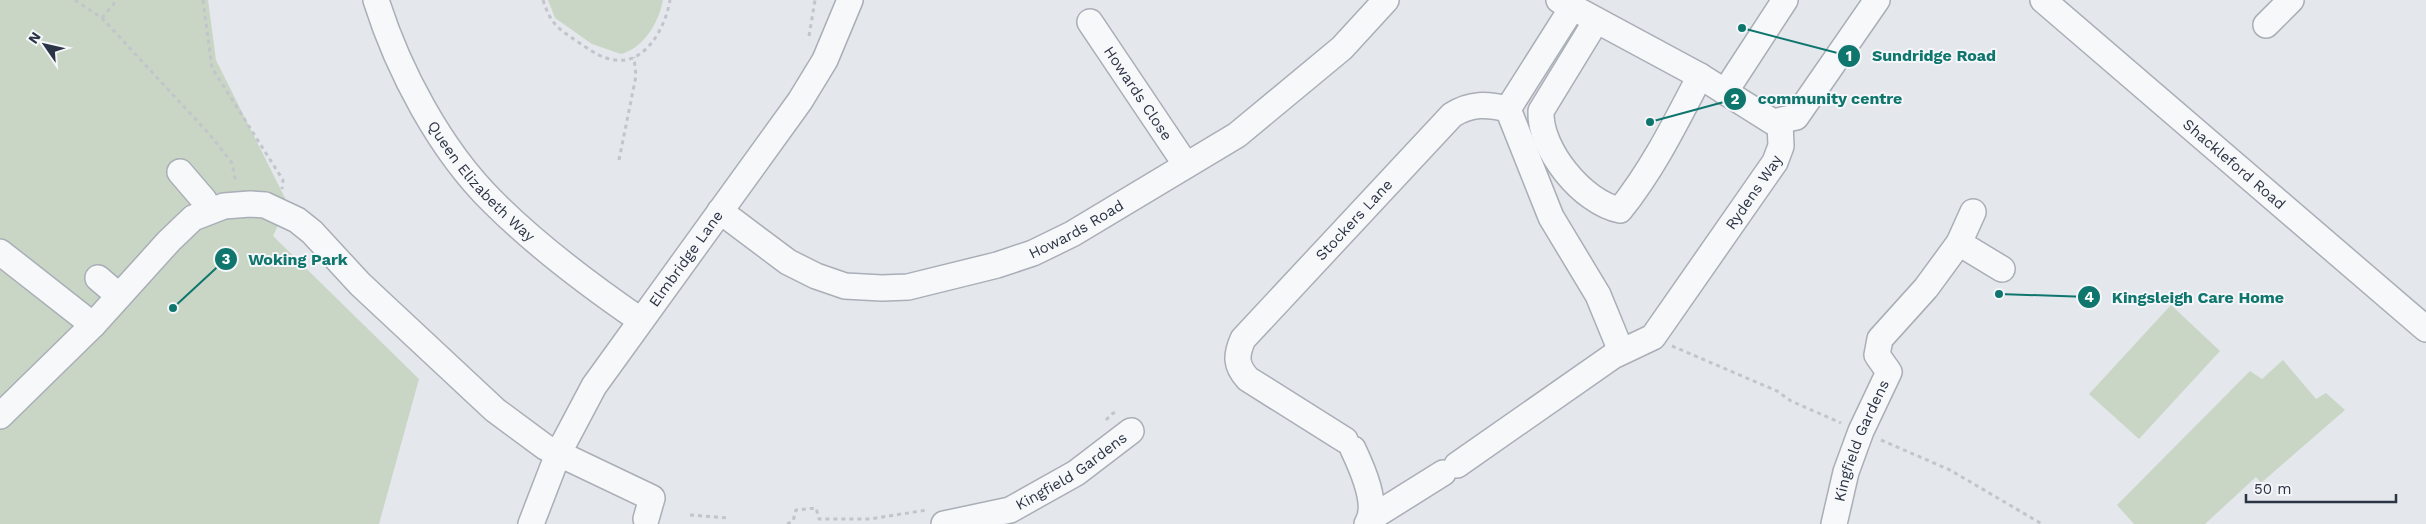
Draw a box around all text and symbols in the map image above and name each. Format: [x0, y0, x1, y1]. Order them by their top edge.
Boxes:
north arrow [20, 20, 70, 70]
text: N [25, 29, 44, 47]
callout: Sundridge Road [1837, 40, 2006, 71]
street label: Howards Close [1100, 43, 1176, 144]
text: Sundridge Road [1872, 46, 1996, 65]
text: 1 [1846, 47, 1852, 65]
callout: community centre [1723, 83, 1913, 114]
text: community centre [1758, 89, 1902, 108]
text: 2 [1731, 90, 1740, 108]
street label: Shackleford Road [2179, 115, 2289, 213]
street label: Queen Elizabeth Way [424, 118, 539, 246]
street label: Rydens Way [1722, 153, 1786, 233]
street label: Stockers Lane [1312, 176, 1396, 264]
street label: Howards Road [1026, 196, 1127, 263]
street label: Elmbridge Lane [645, 207, 727, 310]
callout: Woking Park [213, 243, 358, 274]
text: 3 [222, 250, 231, 268]
text: Woking Park [248, 250, 348, 269]
callout: Kingsleigh Care Home [2076, 282, 2294, 313]
text: 4 [2084, 288, 2094, 306]
text: Kingsleigh Care Home [2112, 288, 2284, 307]
street label: Kingfield Gardens [1830, 377, 1893, 503]
street label: Kingfield Gardens [1012, 428, 1130, 514]
scale bar [2246, 472, 2396, 504]
text: 50 m [2254, 480, 2291, 498]

